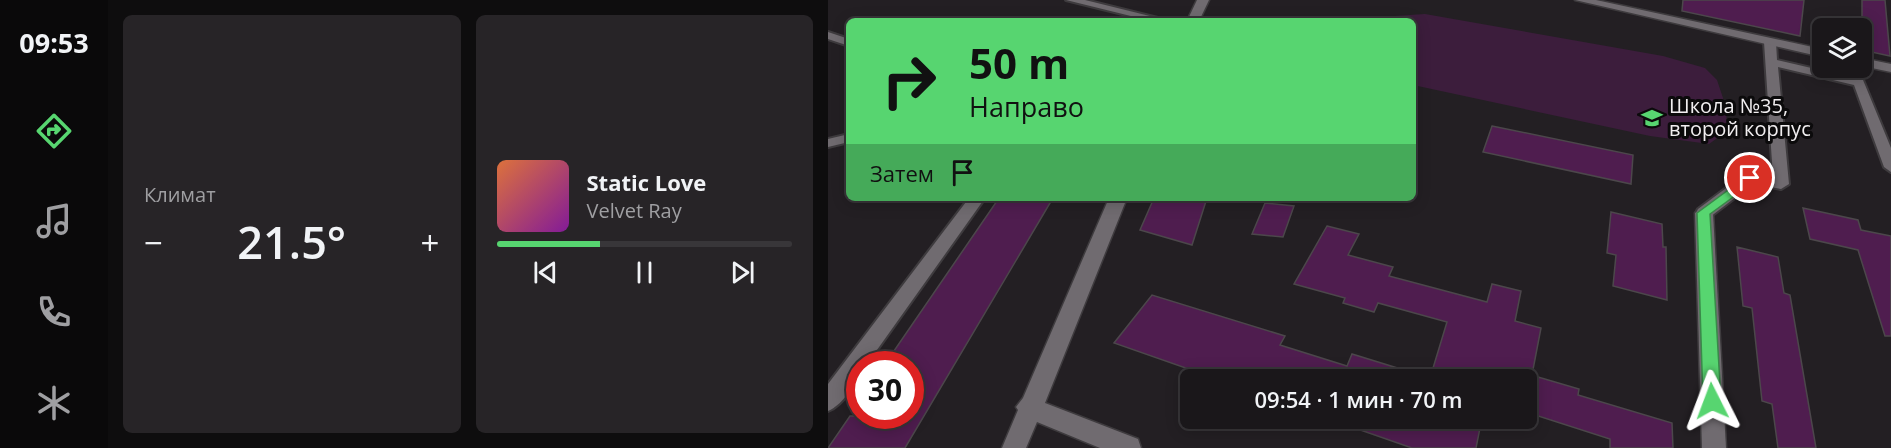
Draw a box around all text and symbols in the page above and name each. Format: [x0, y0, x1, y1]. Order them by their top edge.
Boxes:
map controls [1812, 18, 1872, 78]
button: layers [1812, 18, 1872, 78]
text: 09:53 [19, 24, 89, 61]
text: 50 m [969, 34, 1069, 91]
icon: right [870, 42, 948, 120]
text: Направо [969, 88, 1084, 125]
place label: Школа №35, второй корпус [1669, 92, 1811, 142]
school or university icon: Школа №35, второй корпус [1640, 106, 1664, 130]
icon: directions [33, 110, 75, 152]
pin [1724, 152, 1775, 203]
icon: arrive [946, 156, 979, 189]
text: Затем [870, 158, 934, 188]
icon: arrive [1733, 161, 1766, 194]
text: Static Love [587, 167, 706, 197]
text: Климат [144, 181, 216, 208]
text: Velvet Ray [587, 197, 682, 224]
icon: music [33, 200, 75, 242]
text: 21.5° [237, 211, 346, 272]
text: − [144, 220, 163, 265]
text: + [421, 220, 439, 265]
icon: previous [529, 256, 562, 289]
icon: pause [628, 256, 661, 289]
icon: next [726, 256, 759, 289]
icon: phone [33, 291, 75, 333]
speed limit sign: 30 [846, 351, 924, 429]
position arrow [1680, 369, 1744, 433]
icon: climate [33, 382, 75, 424]
text: 09:54 · 1 мин · 70 m [1255, 384, 1462, 414]

